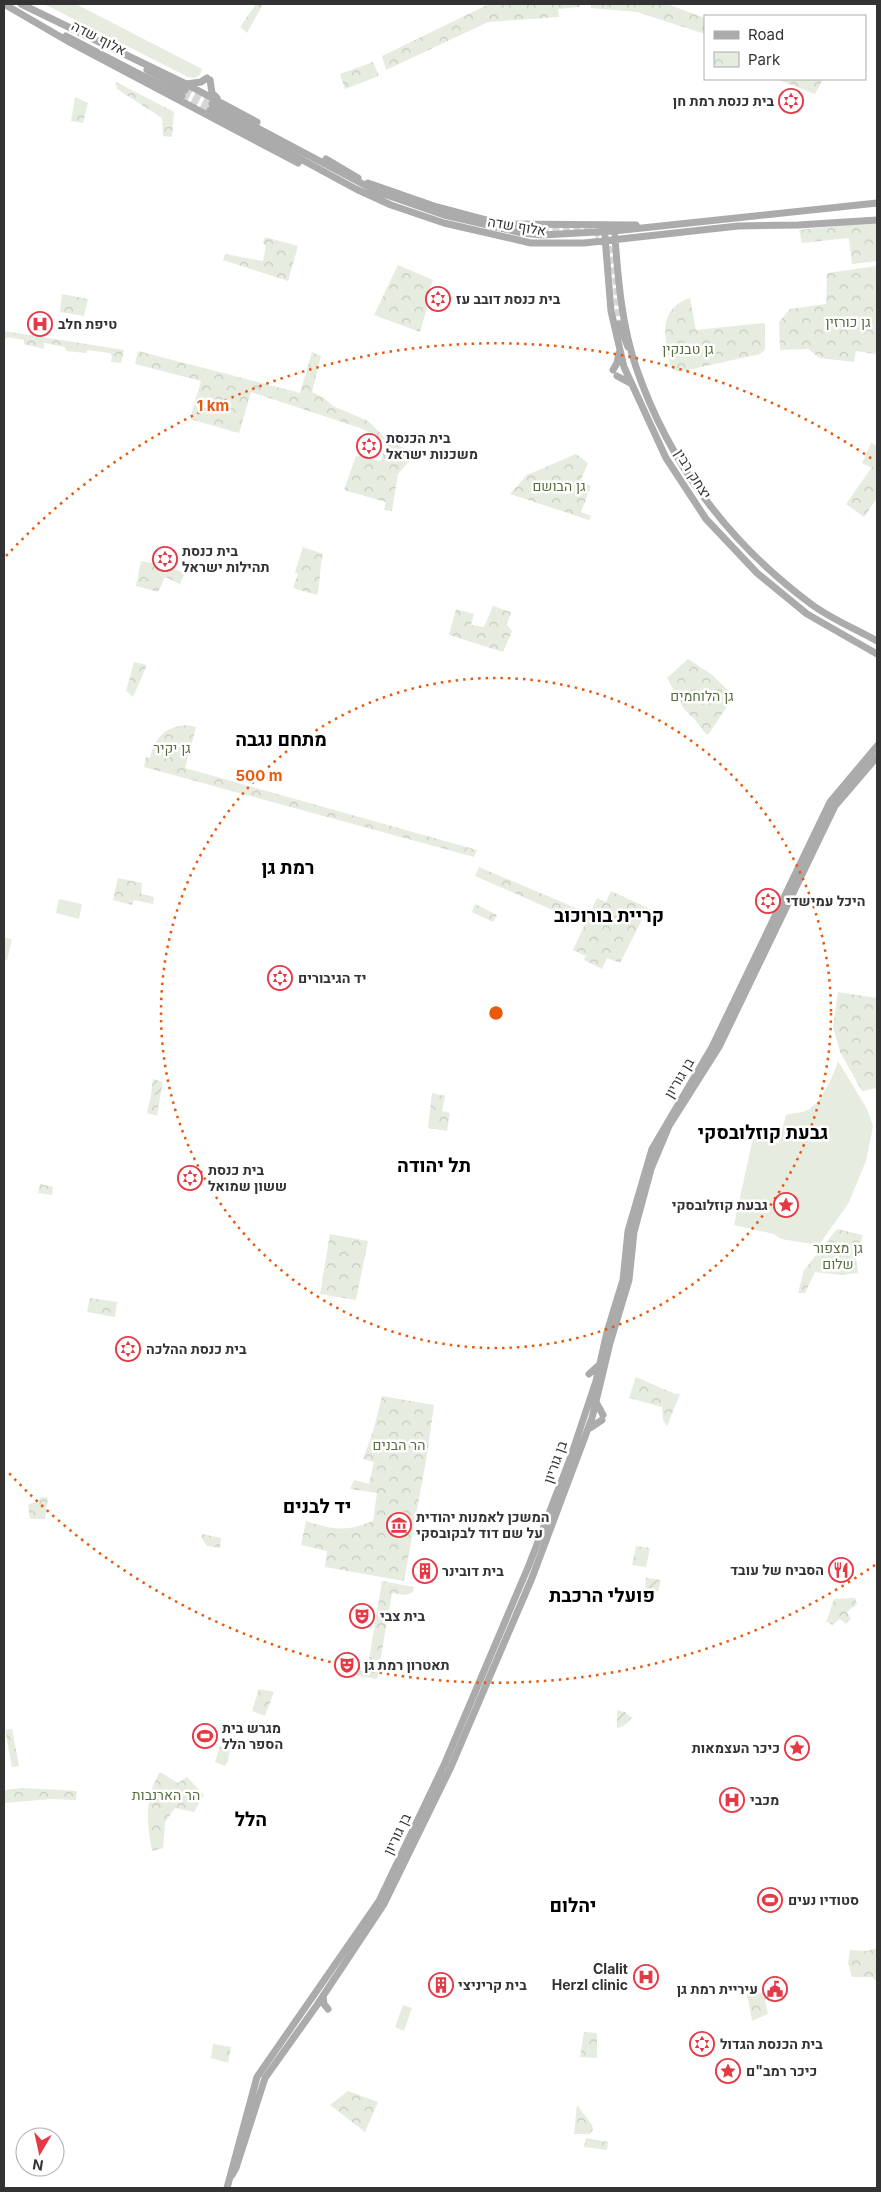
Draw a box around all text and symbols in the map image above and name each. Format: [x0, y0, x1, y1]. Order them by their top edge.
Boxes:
legend [704, 15, 866, 80]
street label: אלוף שדה [69, 17, 129, 59]
text: Road [748, 25, 784, 44]
text: Park [748, 50, 781, 69]
synagogue icon: בית כנסת רמת חן [778, 88, 804, 114]
place label: בית כנסת רמת חן [673, 92, 774, 109]
street label: אלוף שדה [487, 212, 548, 239]
synagogue icon: בית כנסת דובב עז [425, 286, 451, 312]
place label: בית כנסת דובב עז [456, 290, 561, 307]
hospital icon: טיפת חלב [27, 311, 53, 337]
park label: גן כורזין [825, 313, 871, 330]
place label: טיפת חלב [58, 315, 117, 332]
park label: גן טבנקין [662, 340, 714, 357]
text: 1 km [197, 396, 229, 415]
place label: בית הכנסת משכנות ישראל [386, 429, 478, 462]
synagogue icon: בית הכנסת משכנות ישראל [356, 433, 382, 459]
street label: יצחק רבין [672, 446, 715, 502]
park label: גן הבושם [532, 477, 586, 494]
place label: בית כנסת תהילות ישראל [182, 542, 270, 575]
synagogue icon: בית כנסת תהילות ישראל [152, 546, 178, 572]
park label: גן הלוחמים [670, 687, 734, 704]
district label: מתחם נגבה [235, 728, 327, 751]
park label: גן יקיר [153, 739, 191, 756]
text: 500 m [235, 766, 283, 785]
district label: רמת גן [261, 856, 315, 879]
synagogue icon: היכל עמישדי [755, 888, 781, 914]
place label: היכל עמישדי [786, 892, 865, 909]
district label: קריית בורוכוב [554, 904, 664, 927]
synagogue icon: יד הגיבורים [267, 965, 293, 991]
place label: יד הגיבורים [298, 969, 366, 986]
centre of rings [487, 1004, 505, 1022]
street label: בן גוריון [660, 1054, 698, 1101]
district label: גבעת קוזלובסקי [698, 1121, 828, 1144]
district label: תל יהודה [397, 1154, 471, 1177]
place label: בית כנסת ששון שמואל [208, 1161, 287, 1194]
synagogue icon: בית כנסת ששון שמואל [177, 1165, 203, 1191]
place icon: גבעת קוזלובסקי [773, 1192, 799, 1218]
place label: גבעת קוזלובסקי [672, 1196, 768, 1213]
park label: גן מצפור שלום [813, 1239, 863, 1272]
synagogue icon: בית כנסת ההלכה [115, 1336, 141, 1362]
place label: בית כנסת ההלכה [146, 1340, 247, 1357]
park label: הר הבנים [373, 1436, 425, 1453]
street label: בן גוריון [539, 1438, 570, 1485]
district label: יד לבנים [283, 1495, 351, 1518]
place label: המשכן לאמנות יהודית על שם דוד לבקובסקי [416, 1508, 550, 1541]
museum icon: המשכן לאמנות יהודית על שם דוד לבקובסקי [386, 1512, 412, 1538]
restaurant icon: הסביח של עובד [828, 1557, 854, 1583]
building icon: בית דובינר [412, 1558, 438, 1584]
place label: הסביח של עובד [730, 1561, 824, 1578]
place label: בית דובינר [442, 1562, 504, 1579]
district label: פועלי הרכבת [549, 1584, 655, 1607]
theatre icon: בית צבי [349, 1603, 375, 1629]
place label: בית צבי [380, 1607, 426, 1624]
theatre icon: תאטרון רמת גן [334, 1652, 360, 1678]
place label: תאטרון רמת גן [364, 1656, 450, 1673]
place label: מגרש בית הספר הלל [222, 1719, 283, 1752]
sports icon: מגרש בית הספר הלל [192, 1723, 218, 1749]
place icon: כיכר העצמאות [784, 1735, 810, 1761]
place label: כיכר העצמאות [692, 1739, 780, 1756]
park label: הר הארנבות [132, 1786, 200, 1803]
hospital icon: מכבי [719, 1787, 745, 1813]
place label: מכבי [750, 1791, 779, 1808]
district label: הלל [235, 1808, 267, 1831]
street label: בן גוריון [379, 1810, 414, 1857]
sports icon: סטודיו נעים [757, 1887, 783, 1913]
place label: סטודיו נעים [788, 1891, 859, 1908]
district label: יהלום [549, 1894, 597, 1917]
place label: Clalit Herzl clinic [552, 1960, 628, 1993]
hospital icon: Clalit Herzl clinic [633, 1964, 659, 1990]
building icon: בית קריניצי [428, 1972, 454, 1998]
place label: בית קריניצי [458, 1976, 527, 1993]
public building icon: עיריית רמת גן [762, 1976, 788, 2002]
place label: עיריית רמת גן [677, 1980, 758, 1997]
synagogue icon: בית הכנסת הגדול [689, 2031, 715, 2057]
place label: בית הכנסת הגדול [720, 2035, 823, 2052]
place icon: כיכר רמב"ם [715, 2058, 741, 2084]
place label: כיכר רמב"ם [746, 2062, 817, 2079]
north arrow [15, 2127, 65, 2177]
text: N [31, 2156, 44, 2175]

